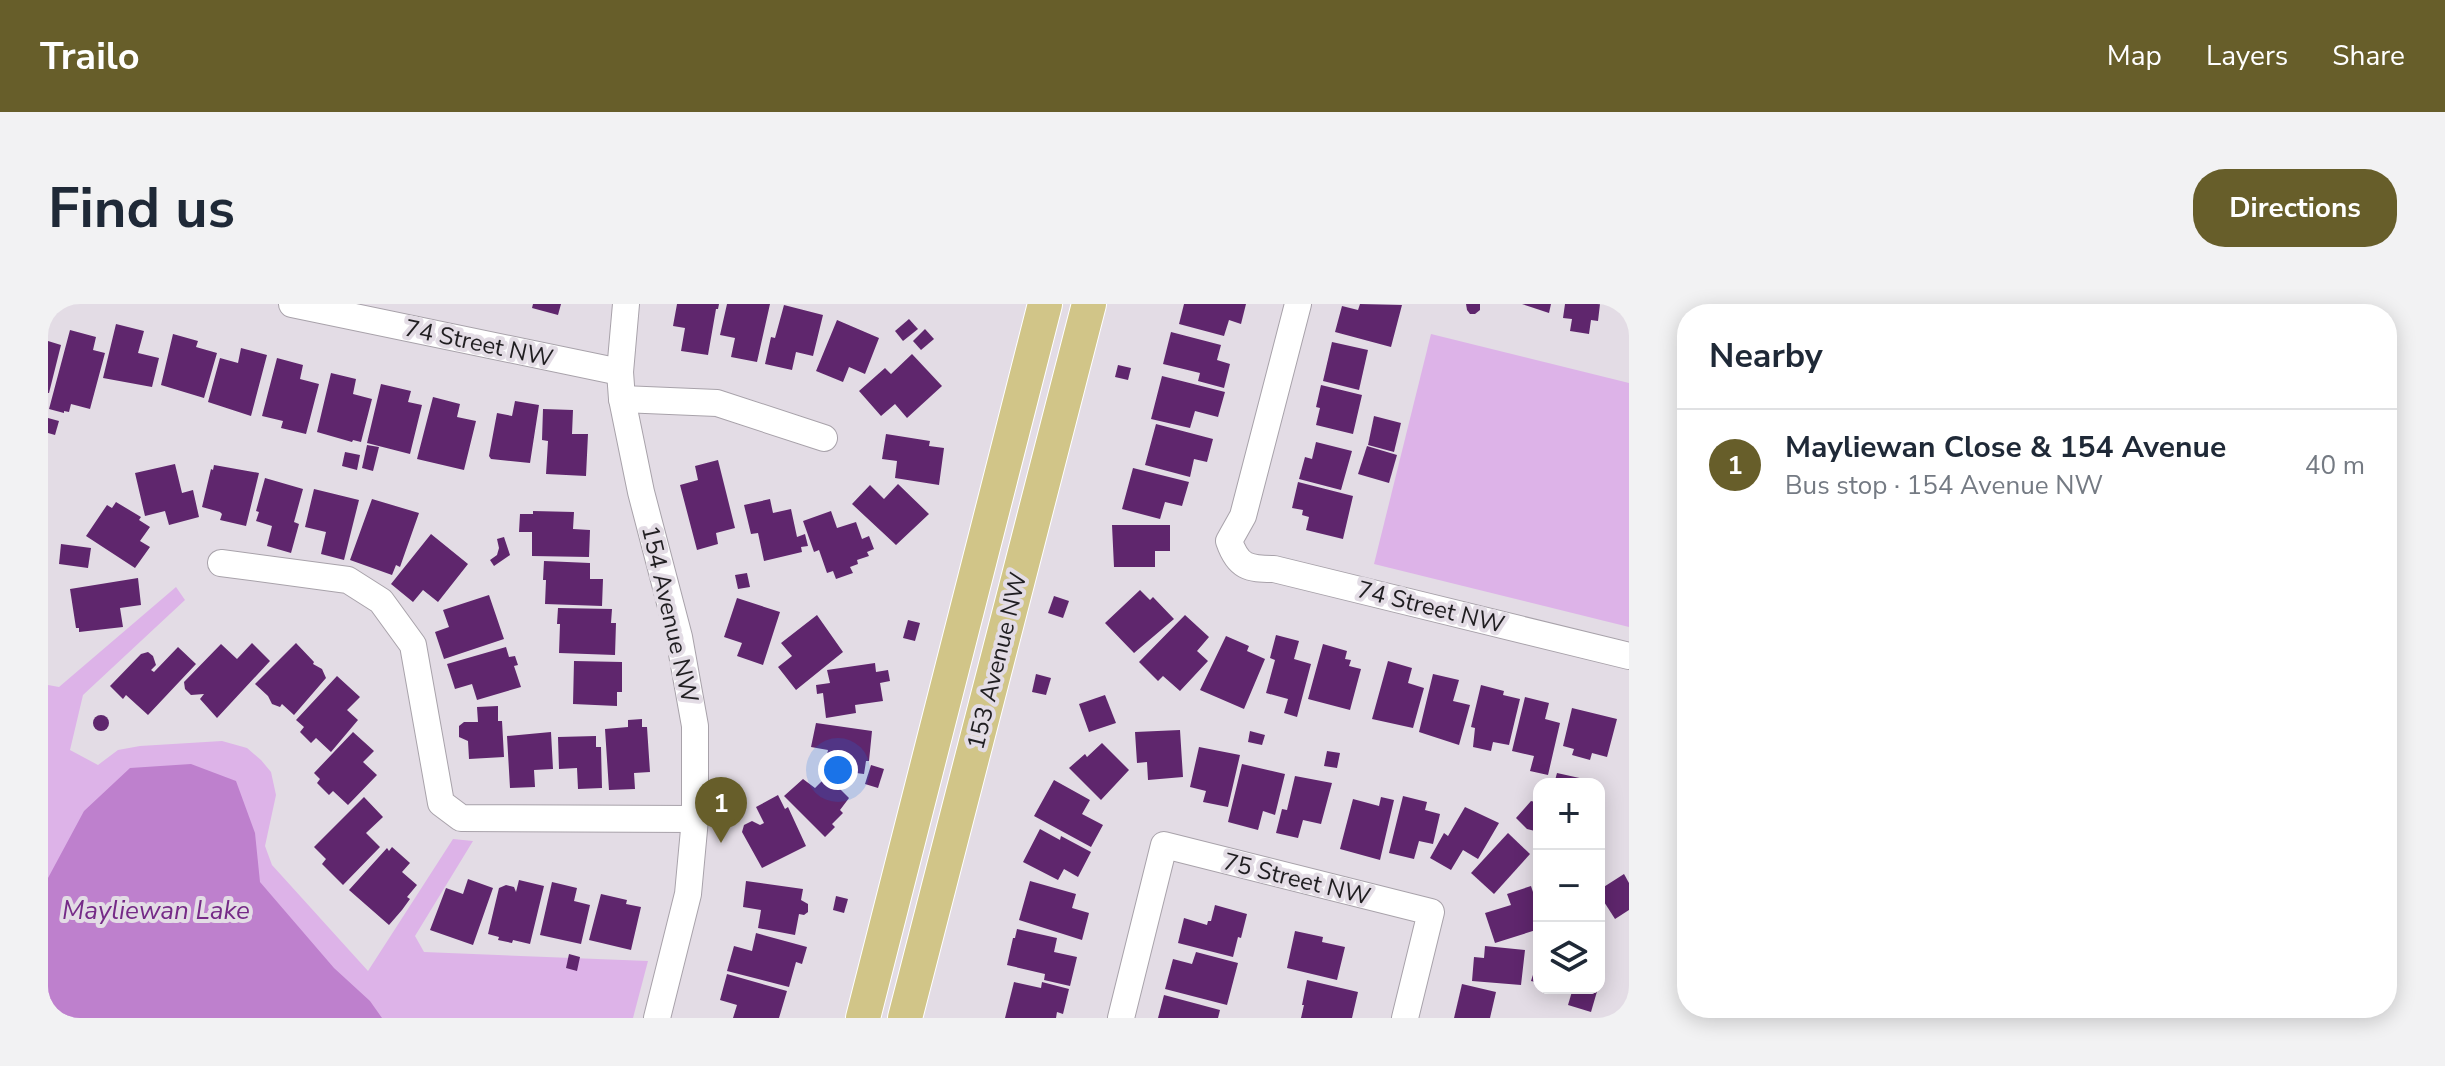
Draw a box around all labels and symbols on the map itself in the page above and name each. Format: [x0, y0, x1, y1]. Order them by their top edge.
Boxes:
street label: 74 Street NW [402, 312, 556, 374]
street label: 154 Avenue NW [634, 522, 706, 706]
street label: 153 Avenue NW [960, 569, 1034, 753]
street label: 74 Street NW [1354, 573, 1508, 641]
your location [818, 750, 858, 790]
pin: 1 [695, 777, 747, 843]
street label: 75 Street NW [1220, 845, 1374, 913]
water label: Mayliewan Lake [62, 893, 250, 928]

